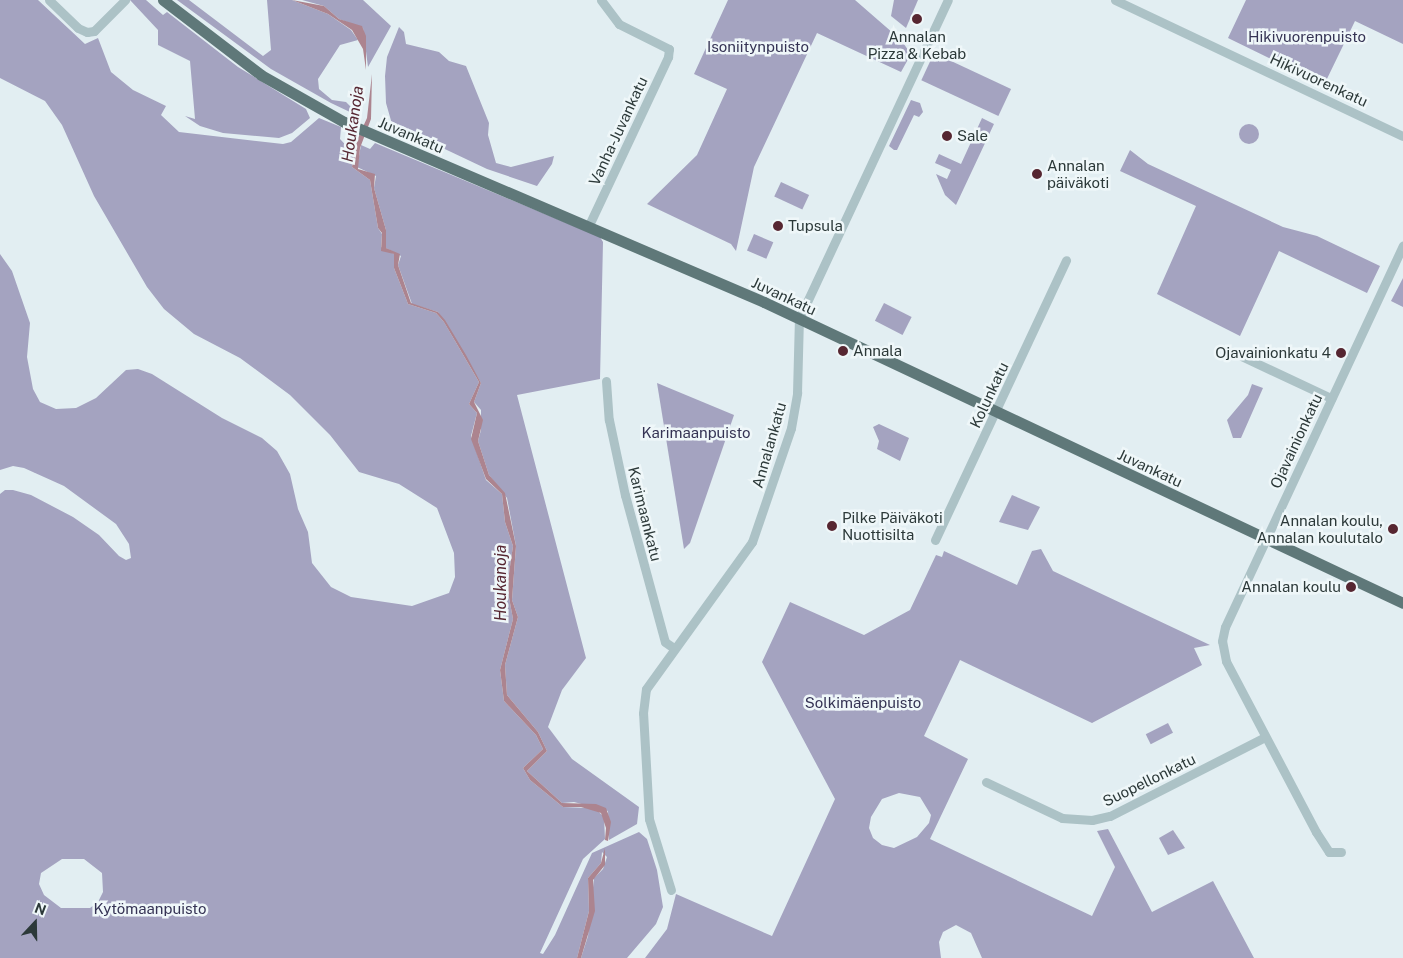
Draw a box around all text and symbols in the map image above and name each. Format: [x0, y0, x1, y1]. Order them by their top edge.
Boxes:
marker: Annalan Pizza & Kebab [911, 13, 923, 25]
place label: Annalan Pizza & Kebab [868, 27, 966, 62]
park label: Hikivuorenpuisto [1248, 28, 1366, 46]
park label: Isoniitynpuisto [707, 38, 809, 56]
street label: Hikivuorenkatu [1267, 49, 1371, 111]
street label: Vanha-Juvankatu [585, 74, 651, 188]
water label: Houkanoja [338, 85, 368, 163]
street label: Juvankatu [375, 113, 447, 157]
place label: Sale [957, 127, 988, 145]
marker: Sale [941, 130, 953, 142]
place label: Annalan päiväkoti [1047, 156, 1109, 191]
marker: Annalan päiväkoti [1031, 168, 1043, 180]
place label: Tupsula [788, 217, 843, 235]
marker: Tupsula [772, 220, 784, 232]
street label: Juvankatu [749, 273, 819, 319]
place label: Annala [853, 342, 902, 360]
place label: Ojavainionkatu 4 [1215, 344, 1331, 362]
marker: Annala [837, 345, 849, 357]
marker: Ojavainionkatu 4 [1335, 347, 1347, 359]
street label: Kolunkatu [966, 359, 1012, 431]
street label: Ojavainionkatu [1266, 391, 1326, 491]
street label: Annalankatu [748, 400, 790, 490]
park label: Karimaanpuisto [641, 424, 751, 442]
street label: Juvankatu [1115, 445, 1185, 491]
street label: Karimaankatu [625, 465, 665, 563]
place label: Pilke Päiväkoti Nuottisilta [842, 508, 943, 543]
place label: Annalan koulu, Annalan koulutalo [1257, 511, 1383, 546]
marker: Pilke Päiväkoti Nuottisilta [826, 520, 838, 532]
marker: Annalan koulu, Annalan koulutalo [1387, 523, 1399, 535]
water label: Houkanoja [491, 545, 511, 621]
place label: Annalan koulu [1241, 578, 1341, 596]
marker: Annalan koulu [1345, 581, 1357, 593]
park label: Solkimäenpuisto [805, 694, 921, 712]
street label: Suopellonkatu [1100, 750, 1198, 810]
north arrow [10, 898, 60, 948]
text: N [32, 900, 48, 918]
park label: Kytömaanpuisto [94, 900, 206, 918]

